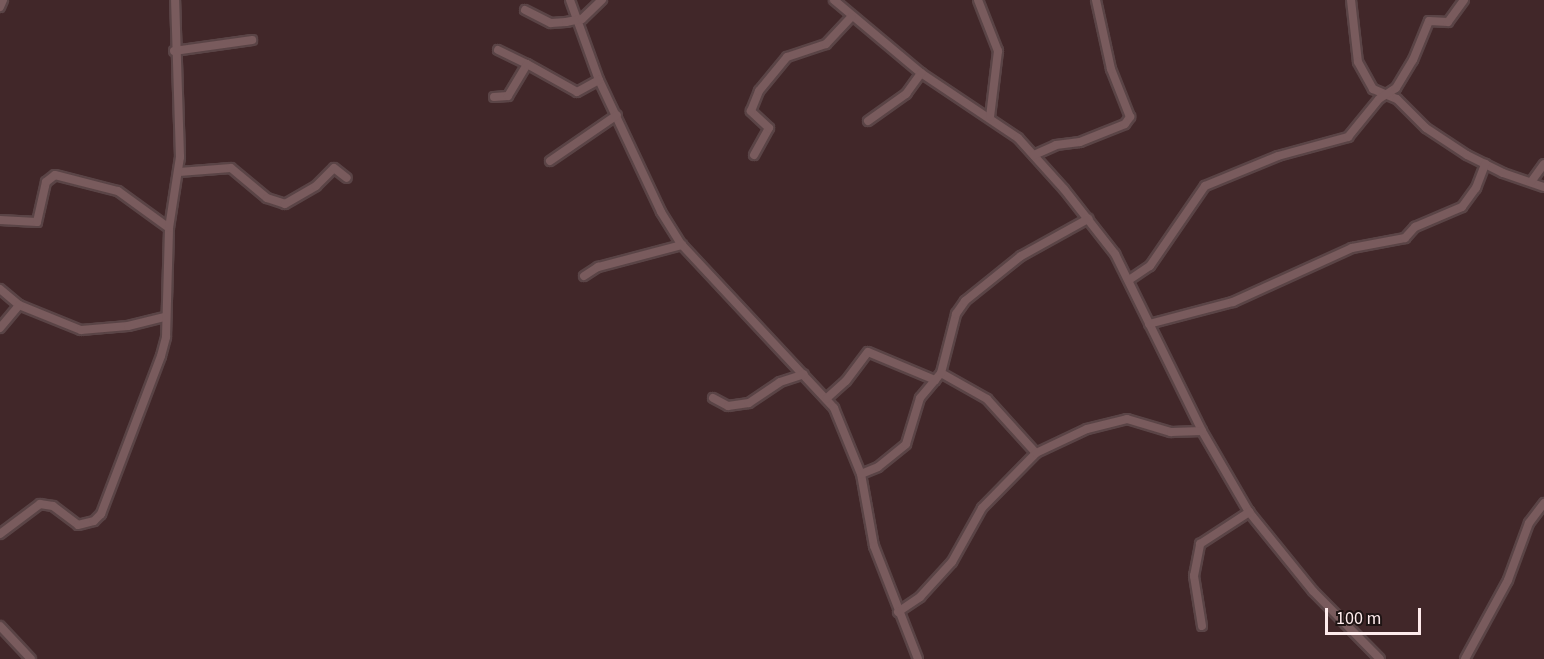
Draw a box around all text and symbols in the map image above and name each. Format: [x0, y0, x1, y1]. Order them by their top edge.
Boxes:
scale bar [1328, 596, 1424, 634]
text: 100 m [1336, 606, 1381, 631]

